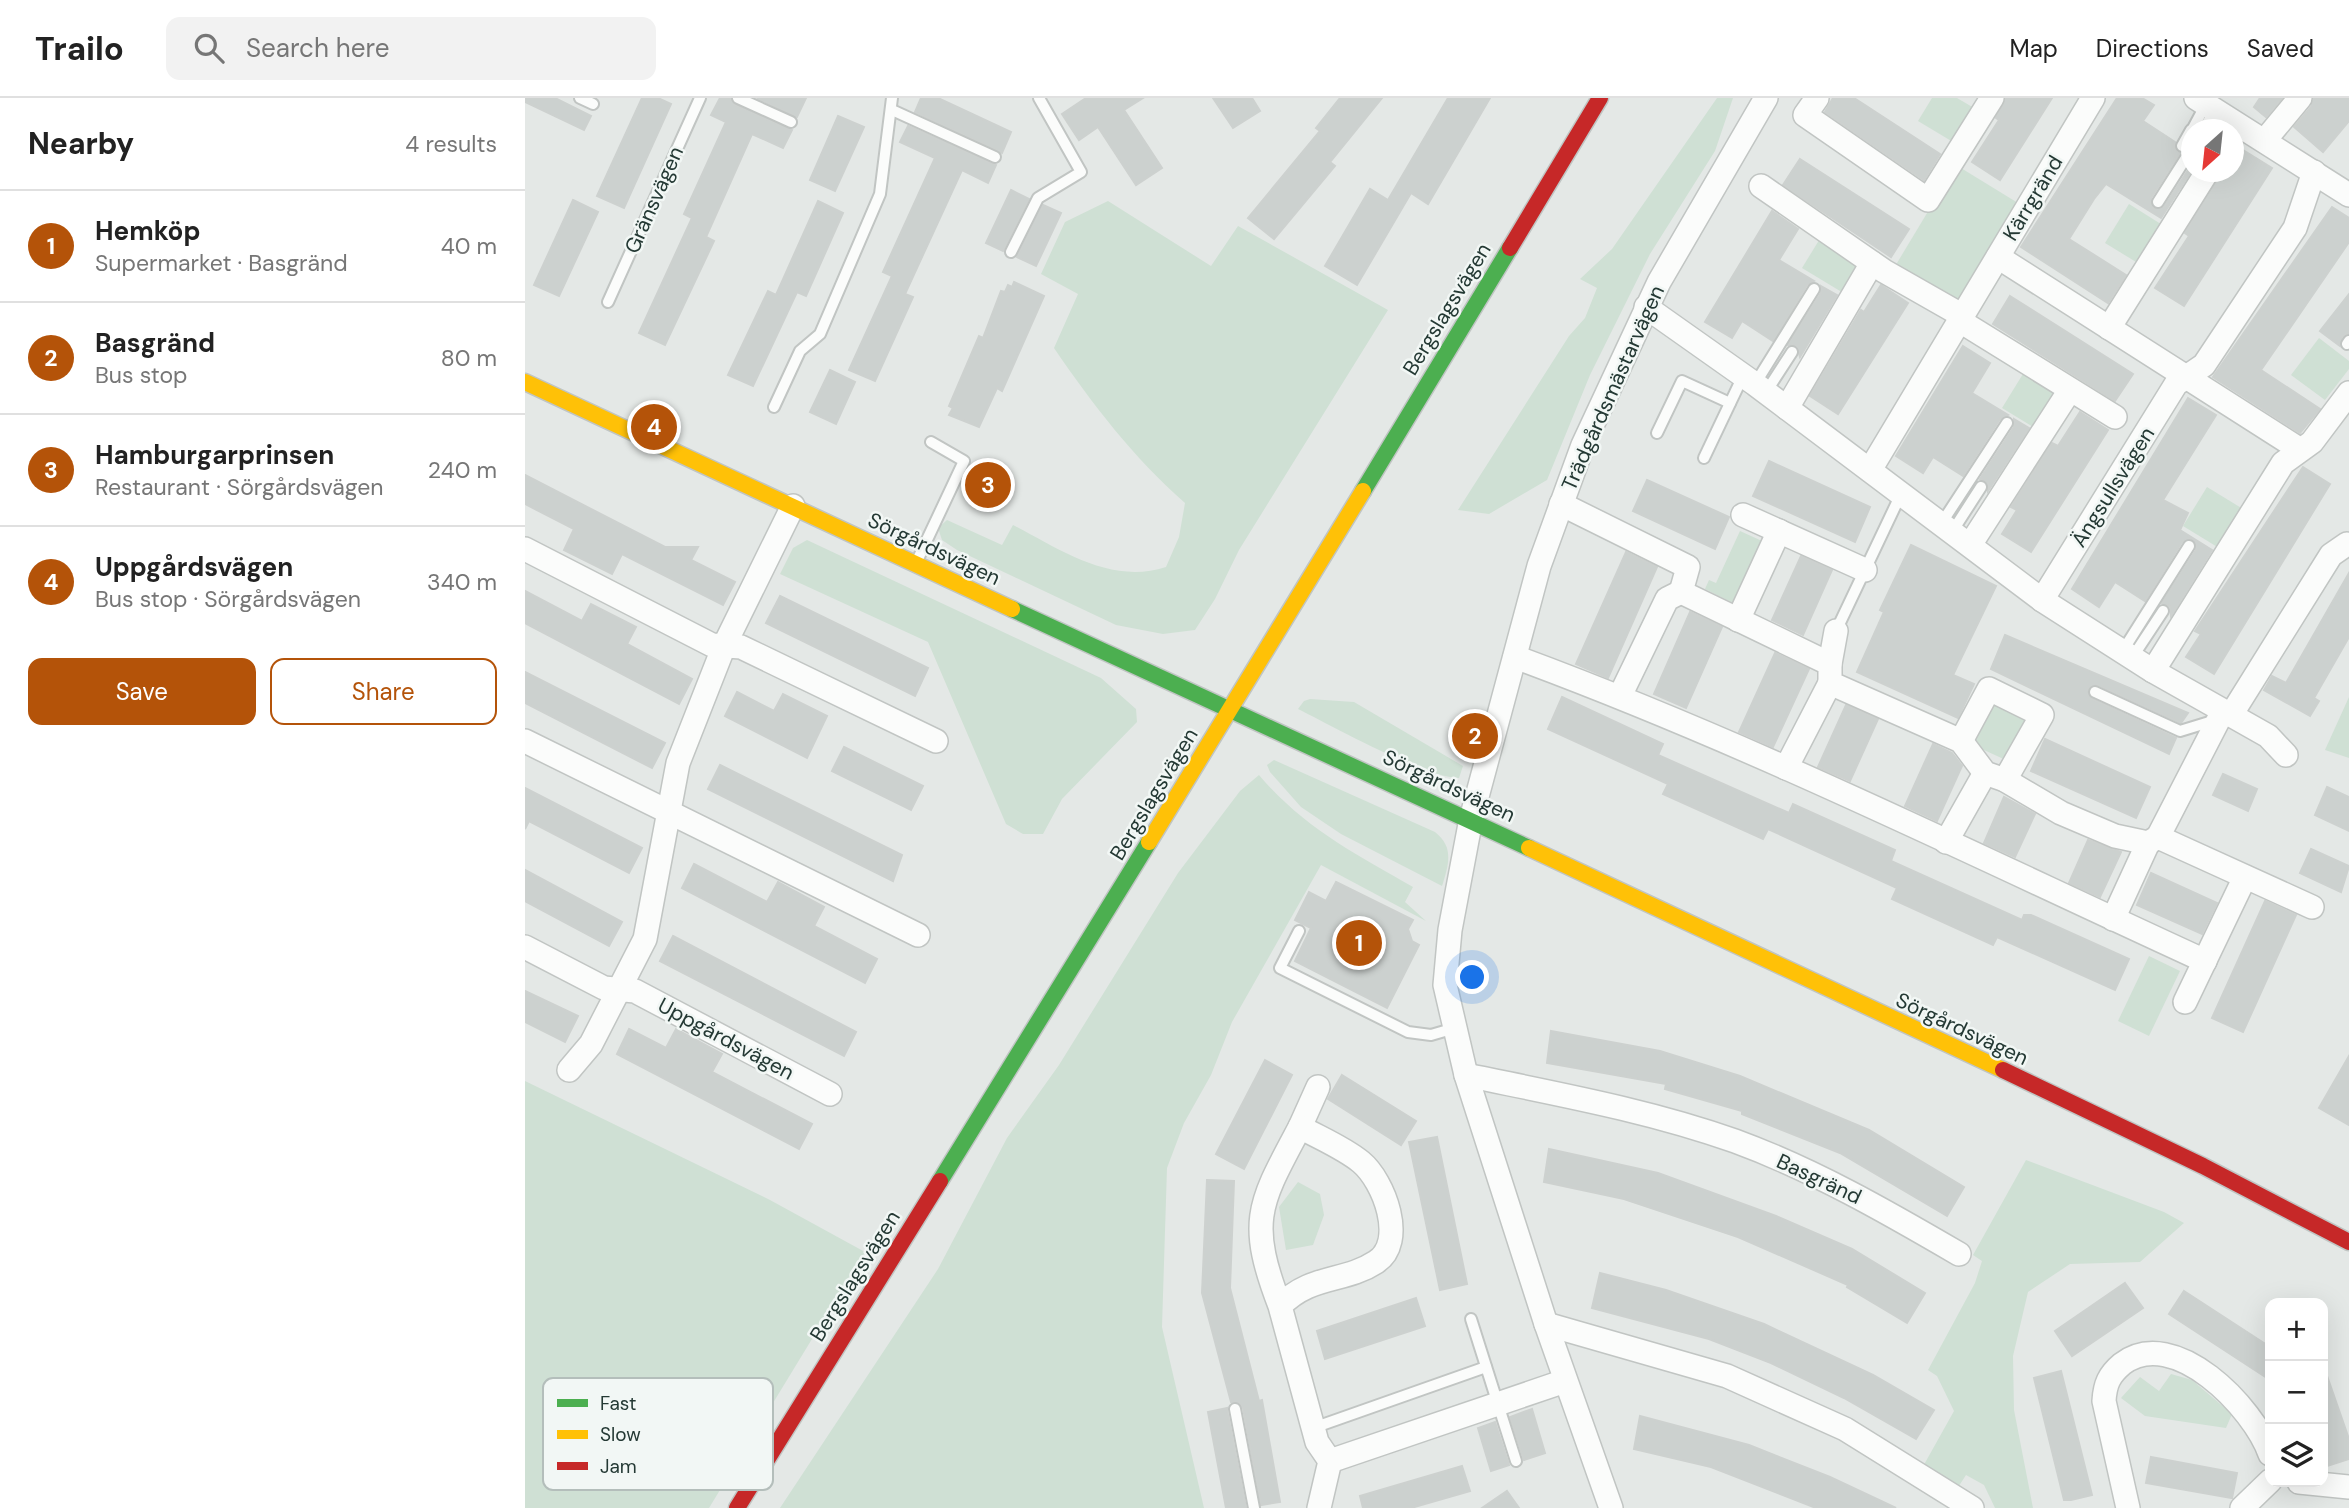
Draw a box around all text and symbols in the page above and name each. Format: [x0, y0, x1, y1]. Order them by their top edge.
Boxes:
search box [166, 17, 656, 80]
text: Trailo [35, 27, 124, 70]
icon: search [190, 29, 228, 67]
text: Search here [246, 31, 389, 65]
text: Map [2010, 33, 2058, 64]
text: Directions [2096, 33, 2209, 64]
text: Saved [2247, 33, 2314, 64]
north arrow [2181, 119, 2244, 182]
text: Nearby [28, 124, 134, 163]
text: 4 results [405, 129, 497, 159]
street label: Gränsvägen [618, 142, 690, 258]
street label: Kärrgränd [1997, 150, 2069, 246]
text: Hemköp [95, 214, 201, 248]
text: 1 [47, 231, 55, 261]
text: 40 m [441, 231, 497, 261]
street label: Bergslagsvägen [1397, 238, 1497, 380]
text: Supermarket · Basgränd [95, 248, 348, 278]
street label: Trädgårdsmästarvägen [1555, 281, 1671, 495]
text: Basgränd [95, 326, 215, 360]
text: 2 [44, 343, 58, 373]
text: 80 m [441, 343, 497, 373]
text: Bus stop [95, 360, 187, 390]
pin: 4 [631, 401, 677, 453]
street label: Ängsullsvägen [2065, 422, 2161, 552]
text: Hamburgarprinsen [95, 438, 334, 472]
text: 3 [44, 455, 58, 485]
text: 240 m [428, 455, 497, 485]
pin: 3 [965, 459, 1011, 511]
text: Restaurant · Sörgårdsvägen [95, 472, 384, 502]
street label: Sörgårdsvägen [863, 506, 1005, 592]
text: Uppgårdsvägen [95, 550, 293, 584]
text: 4 [44, 567, 58, 597]
text: 340 m [427, 567, 497, 597]
text: Bus stop · Sörgårdsvägen [95, 584, 361, 614]
button: Save [28, 658, 256, 725]
button: Share [270, 658, 497, 725]
pin: 2 [1452, 710, 1498, 762]
street label: Bergslagsvägen [1104, 723, 1204, 865]
street label: Sörgårdsvägen [1378, 743, 1520, 829]
pin: 1 [1336, 917, 1382, 969]
your location [1455, 960, 1489, 994]
street label: Sörgårdsvägen [1891, 986, 2033, 1072]
street label: Uppgårdsvägen [653, 991, 799, 1087]
street label: Basgränd [1772, 1147, 1866, 1211]
street label: Bergslagsvägen [804, 1205, 906, 1347]
map controls [2265, 1298, 2328, 1487]
button: + [2265, 1298, 2328, 1361]
button: − [2265, 1361, 2328, 1424]
legend [543, 1378, 773, 1490]
text: Fast [600, 1391, 636, 1416]
text: Slow [600, 1422, 641, 1447]
button: layers [2265, 1424, 2328, 1487]
text: Jam [600, 1454, 637, 1479]

